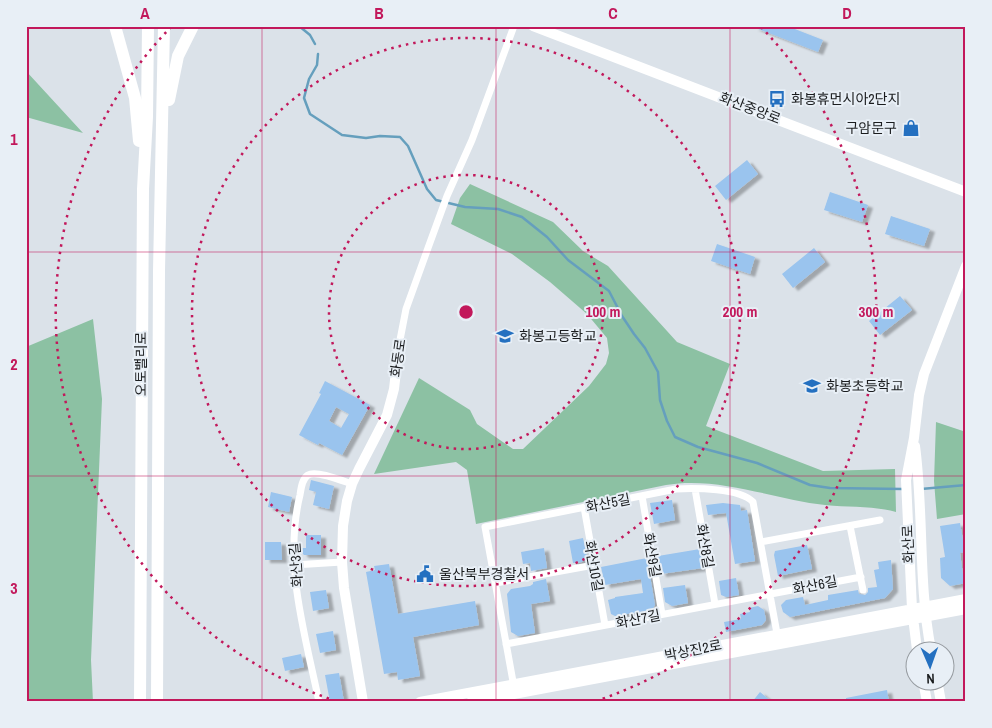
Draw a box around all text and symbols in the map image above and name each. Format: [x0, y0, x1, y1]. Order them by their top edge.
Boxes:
text: A [140, 2, 150, 24]
text: B [374, 2, 384, 24]
text: C [608, 2, 618, 24]
text: D [842, 2, 852, 24]
street label: 화산중앙로 [717, 88, 783, 128]
bus stop icon: 화봉휴먼시아2단지 [767, 89, 787, 109]
place label: 화봉휴먼시아2단지 [791, 90, 900, 108]
shop icon: 구암문구 [901, 118, 921, 138]
place label: 구암문구 [845, 119, 897, 137]
text: 1 [10, 128, 18, 150]
text: 100 m [586, 301, 620, 322]
text: 200 m [723, 301, 757, 322]
text: 300 m [859, 301, 893, 322]
centre of rings [457, 303, 475, 321]
school or university icon: 화봉고등학교 [495, 326, 515, 346]
place label: 화봉고등학교 [519, 327, 596, 345]
street label: 오토밸리로 [132, 332, 150, 396]
street label: 화동로 [386, 337, 410, 378]
text: 2 [10, 353, 18, 375]
school or university icon: 화봉초등학교 [802, 376, 822, 396]
place label: 화봉초등학교 [826, 377, 903, 395]
street label: 화산5길 [584, 490, 632, 516]
street label: 화산8길 [692, 522, 718, 570]
street label: 화산로 [898, 524, 918, 564]
street label: 화산9길 [639, 531, 665, 579]
street label: 화산10길 [581, 539, 607, 593]
street label: 화산3길 [285, 542, 307, 588]
public building icon: 울산북부경찰서 [415, 564, 435, 584]
place label: 울산북부경찰서 [439, 565, 529, 583]
street label: 화산6길 [791, 572, 839, 598]
text: 3 [10, 577, 18, 599]
street label: 화산7길 [614, 606, 662, 632]
street label: 박상진2로 [663, 636, 723, 664]
north arrow [904, 640, 954, 690]
text: N [926, 670, 935, 688]

